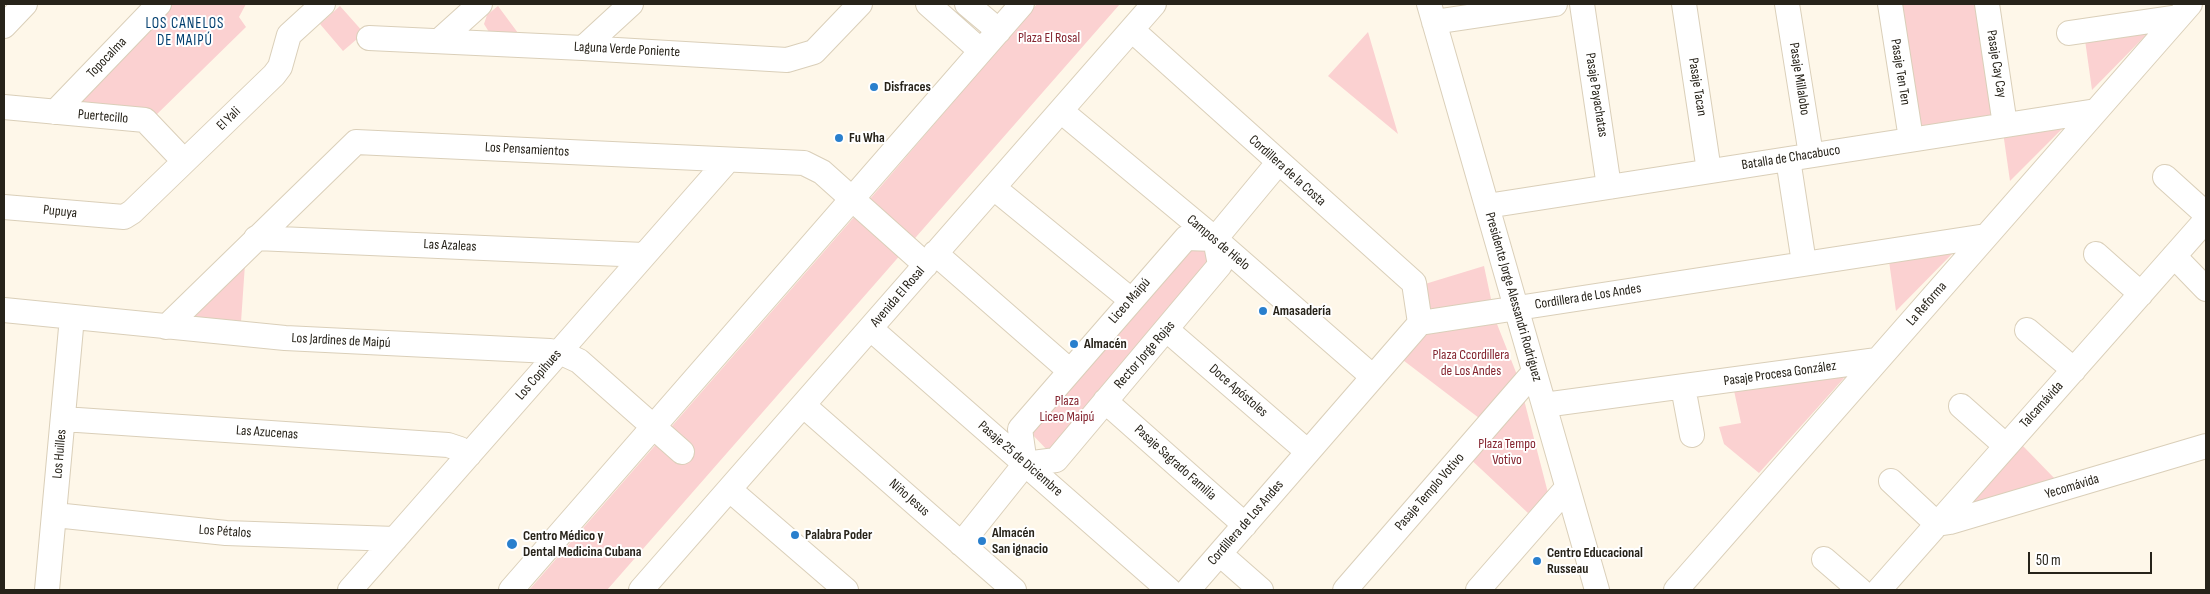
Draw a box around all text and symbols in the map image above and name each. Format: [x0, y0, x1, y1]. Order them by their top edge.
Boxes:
district label: LOS CANELOS DE MAIPÚ [144, 15, 226, 50]
street label: Pasaje Cay Cay [1982, 29, 2010, 99]
park label: Plaza El Rosal [1018, 30, 1080, 46]
street label: Topocalma [84, 34, 130, 82]
street label: Pasaje Ten Ten [1886, 38, 1914, 106]
street label: Laguna Verde Poniente [573, 39, 681, 61]
street label: Pasaje Millalobo [1785, 41, 1813, 117]
street label: Pasaje Payachatas [1581, 52, 1611, 138]
street label: Pasaje Tacan [1684, 57, 1710, 117]
place label: Disfraces [884, 79, 931, 95]
marker: Disfraces [868, 81, 880, 93]
street label: El Yali [214, 104, 244, 134]
street label: Puertecillo [77, 106, 129, 128]
place label: Fu Wha [849, 130, 885, 146]
marker: Fu Wha [833, 132, 845, 144]
street label: Cordillera de la Costa [1245, 132, 1329, 210]
street label: Los Pensamientos [484, 139, 570, 161]
street label: Batalla de Chacabuco [1740, 142, 1842, 174]
street label: Pupuya [42, 202, 78, 222]
street label: Presidente Jorge Alessandri Rodríguez [1481, 210, 1545, 384]
street label: Campos de Hielo [1183, 212, 1253, 274]
street label: Las Azaleas [423, 236, 477, 256]
street label: Avenida El Rosal [867, 263, 929, 331]
street label: Liceo Maipú [1106, 275, 1154, 327]
street label: La Reforma [1903, 279, 1951, 329]
street label: Cordillera de Los Andes [1534, 280, 1642, 314]
place label: Amasadería [1273, 303, 1331, 319]
marker: Amasadería [1257, 305, 1269, 317]
street label: Rector Jorge Rojas [1111, 318, 1179, 392]
street label: Los Jardines de Maipú [291, 330, 391, 352]
place label: Almacén [1084, 336, 1127, 352]
marker: Almacén [1068, 338, 1080, 350]
street label: Los Copihues [512, 346, 566, 404]
park label: Plaza Ccordillera de Los Andes [1433, 347, 1509, 380]
street label: Pasaje Procesa González [1723, 358, 1837, 390]
street label: Doce Apóstoles [1205, 361, 1271, 421]
street label: Talcamávida [2017, 378, 2067, 432]
park label: Plaza Liceo Maipú [1040, 393, 1094, 426]
street label: Pasaje 25 de Diciembre [974, 418, 1066, 500]
street label: Las Azucenas [235, 422, 299, 444]
street label: Pasaje Sagrado Familia [1130, 422, 1220, 504]
street label: Los Huilles [49, 429, 71, 479]
park label: Plaza Tempo Votivo [1478, 436, 1536, 468]
street label: Pasaje Templo Votivo [1392, 450, 1468, 534]
street label: Yecomávida [2043, 471, 2101, 503]
street label: Niño Jesus [885, 476, 933, 520]
street label: Cordillera de Los Andes [1204, 477, 1288, 569]
street label: Los Pétalos [198, 522, 252, 542]
place label: Almacén San ignacio [992, 525, 1048, 558]
place label: Palabra Poder [805, 527, 872, 543]
place label: Centro Médico y Dental Medicina Cubana [523, 528, 642, 560]
marker: Palabra Poder [789, 529, 801, 541]
marker: Almacén San ignacio [976, 535, 988, 547]
marker: Centro Médico y Dental Medicina Cubana [505, 537, 519, 551]
scale bar [2030, 542, 2154, 574]
place label: Centro Educacional Russeau [1547, 545, 1643, 578]
text: 50 m [2036, 551, 2061, 570]
marker: Centro Educacional Russeau [1531, 555, 1543, 567]

